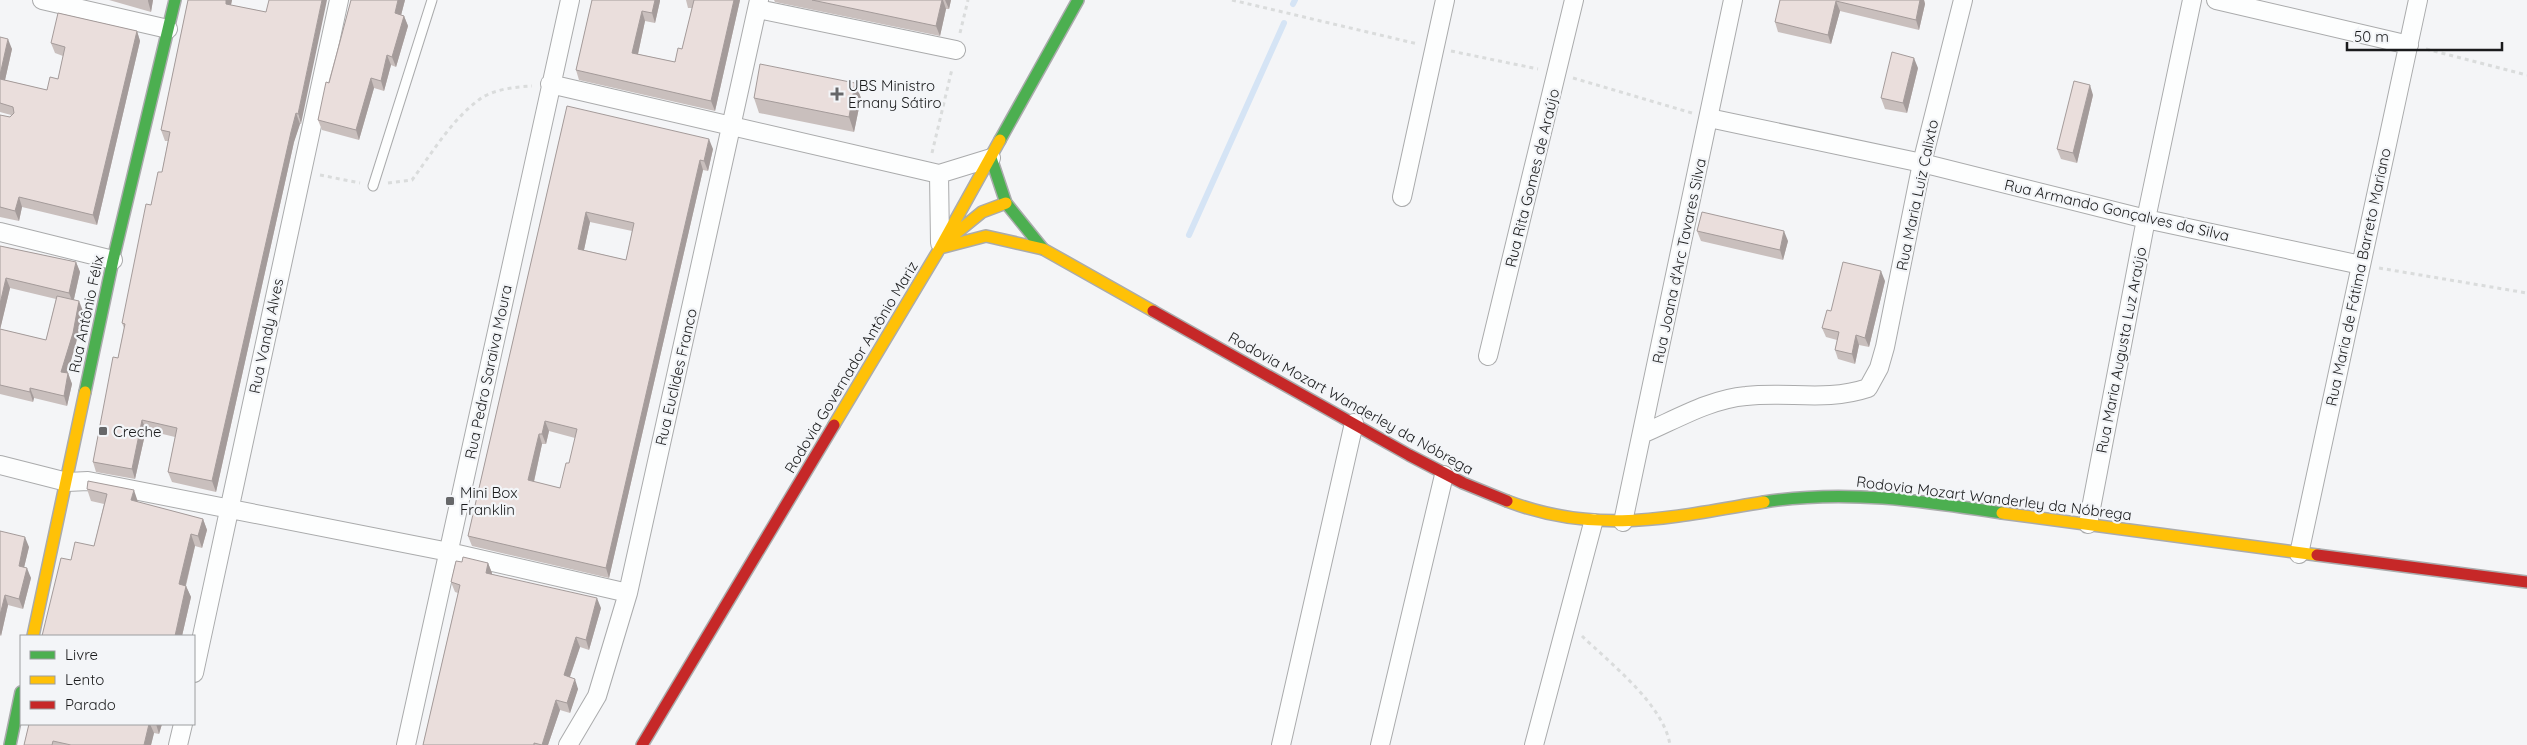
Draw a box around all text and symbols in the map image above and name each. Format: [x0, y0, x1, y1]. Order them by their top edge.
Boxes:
scale bar [2347, 20, 2502, 52]
text: 50 m [2354, 27, 2389, 46]
place label: UBS Ministro Ernany Sátiro [848, 76, 942, 112]
marker: UBS Ministro Ernany Sátiro [830, 87, 844, 101]
street label: Rua Rita Gomes de Araújo [1501, 87, 1563, 269]
street label: Rua Maria Luiz Calixto [1892, 118, 1942, 272]
street label: Rua Maria de Fátima Barreto Mariano [2321, 146, 2395, 408]
street label: Rua Joana d'Arc Tavares Silva [1648, 157, 1710, 365]
street label: Rua Armando Gonçalves da Silva [2003, 175, 2231, 245]
street label: Rua Maria Augusta Luz Araújo [2092, 245, 2150, 455]
street label: Rua Antônio Félix [64, 253, 108, 375]
street label: Rodovia Governador Antônio Mariz [780, 258, 922, 476]
street label: Rua Vandy Alves [245, 277, 287, 395]
street label: Rua Pedro Saraiva Moura [460, 283, 516, 461]
street label: Rua Euclides Franco [651, 307, 701, 447]
street label: Rodovia Mozart Wanderley da Nóbrega [1225, 327, 1477, 479]
place label: Creche [113, 422, 161, 441]
marker: Creche [97, 425, 109, 437]
street label: Rodovia Mozart Wanderley da Nóbrega [1855, 472, 2133, 524]
place label: Mini Box Franklin [460, 483, 518, 519]
marker: Mini Box Franklin [444, 495, 456, 507]
legend [20, 635, 195, 725]
text: Livre [65, 645, 98, 664]
text: Lento [65, 670, 104, 689]
text: Parado [65, 695, 116, 714]

